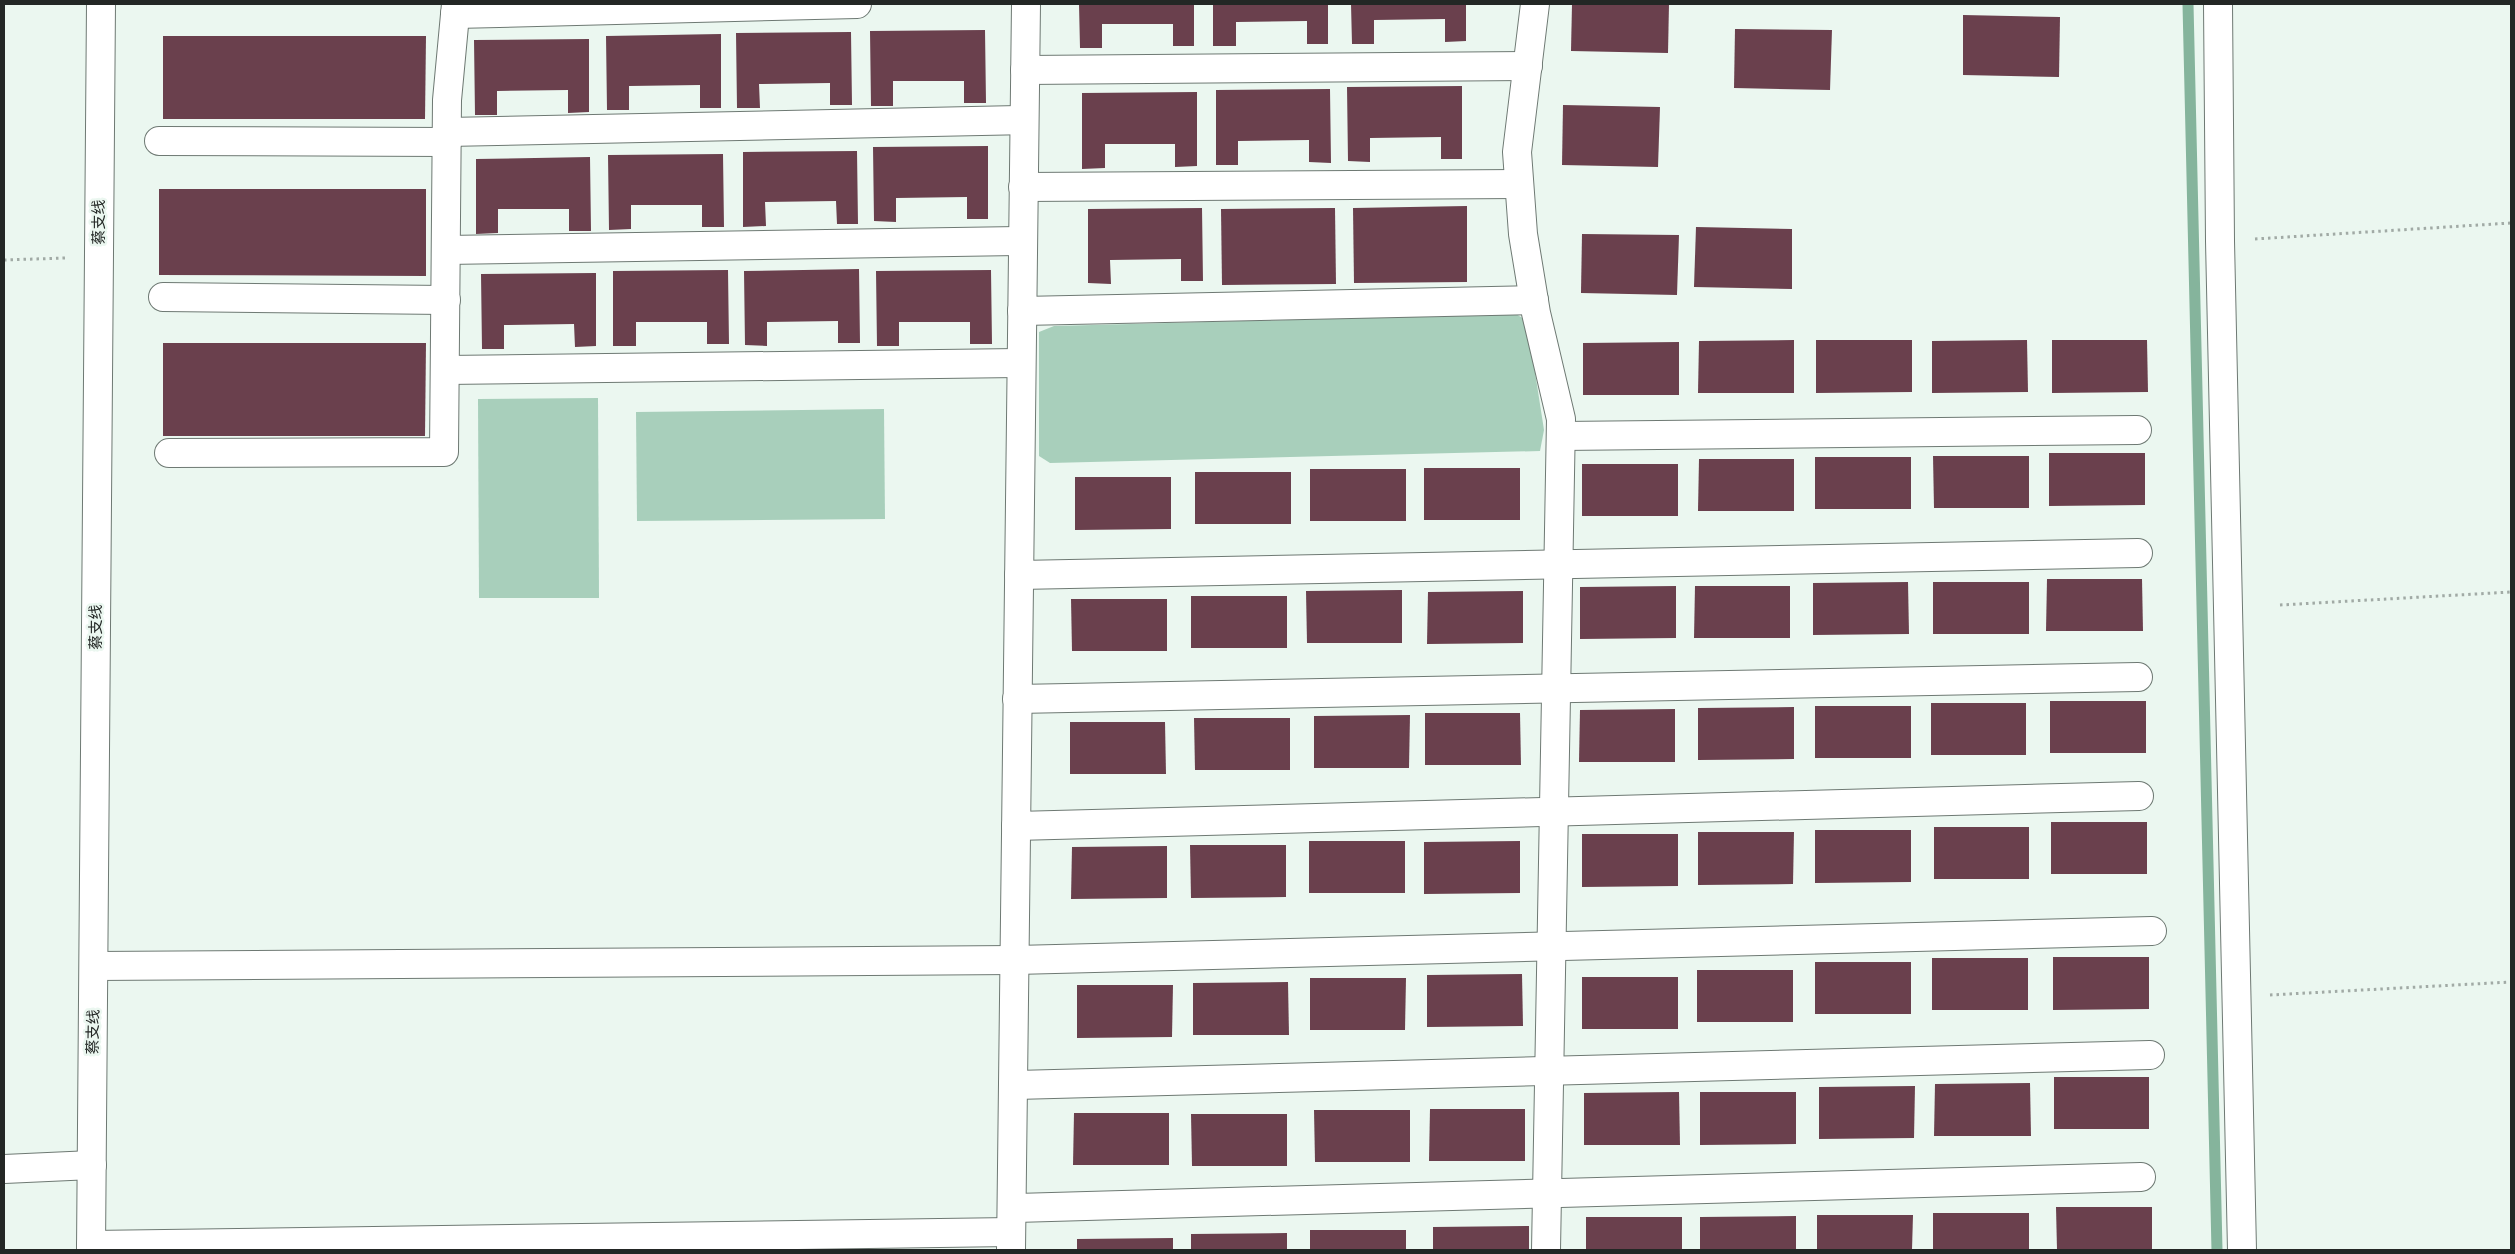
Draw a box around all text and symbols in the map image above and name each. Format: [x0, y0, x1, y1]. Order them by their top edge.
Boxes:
street label: 蔡支线 [91, 199, 107, 245]
street label: 蔡支线 [88, 604, 104, 650]
street label: 蔡支线 [85, 1009, 101, 1055]

